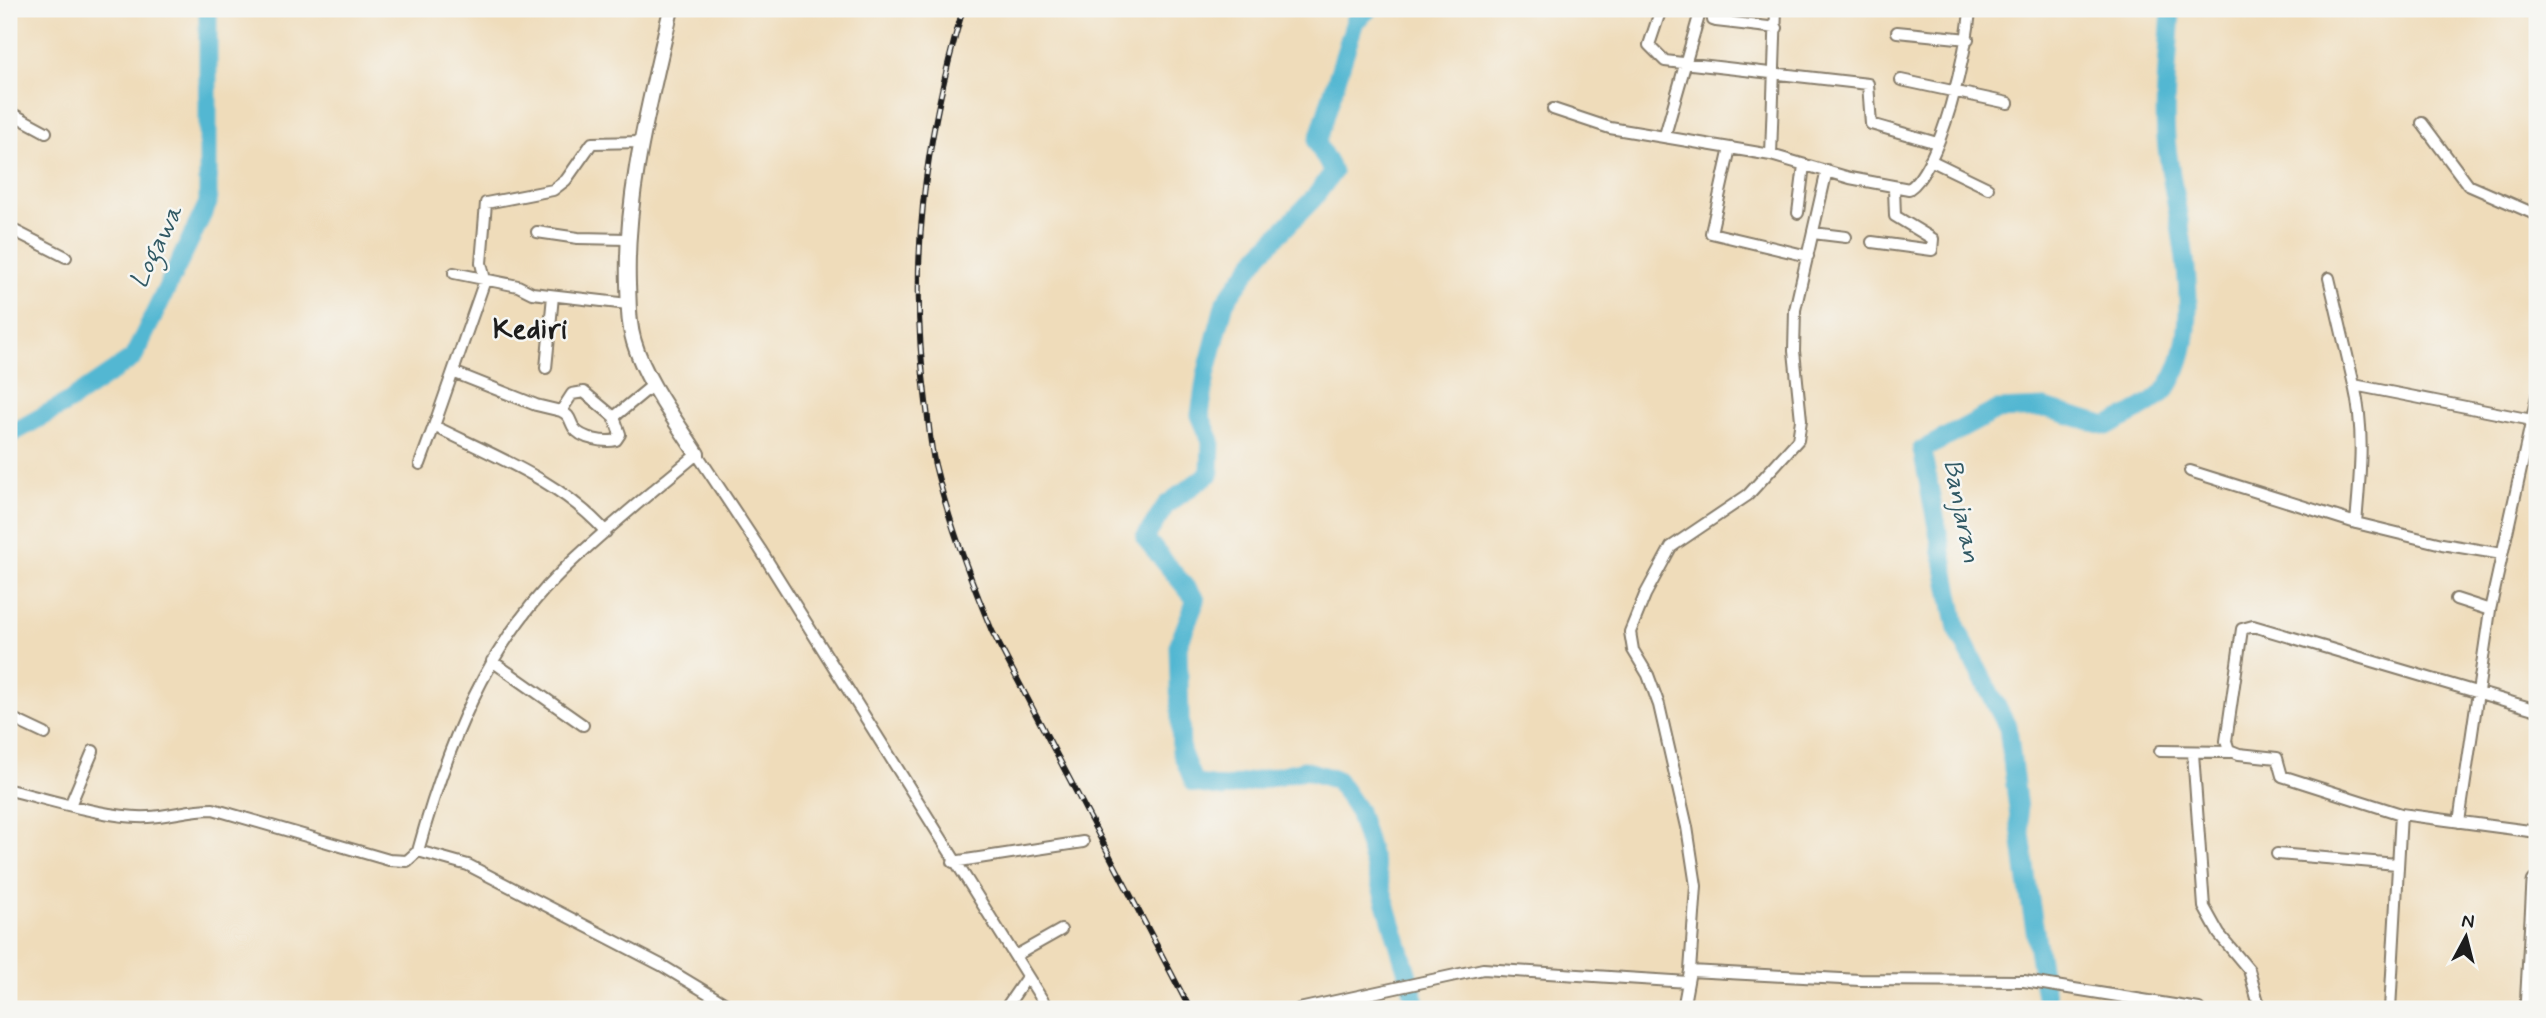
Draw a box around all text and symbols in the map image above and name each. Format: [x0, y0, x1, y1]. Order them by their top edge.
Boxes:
water label: Logawa [122, 199, 195, 295]
district label: Kediri [493, 312, 567, 349]
water label: Banjaran [1934, 456, 1988, 566]
north arrow [2430, 902, 2500, 972]
text: N [2460, 908, 2476, 935]

